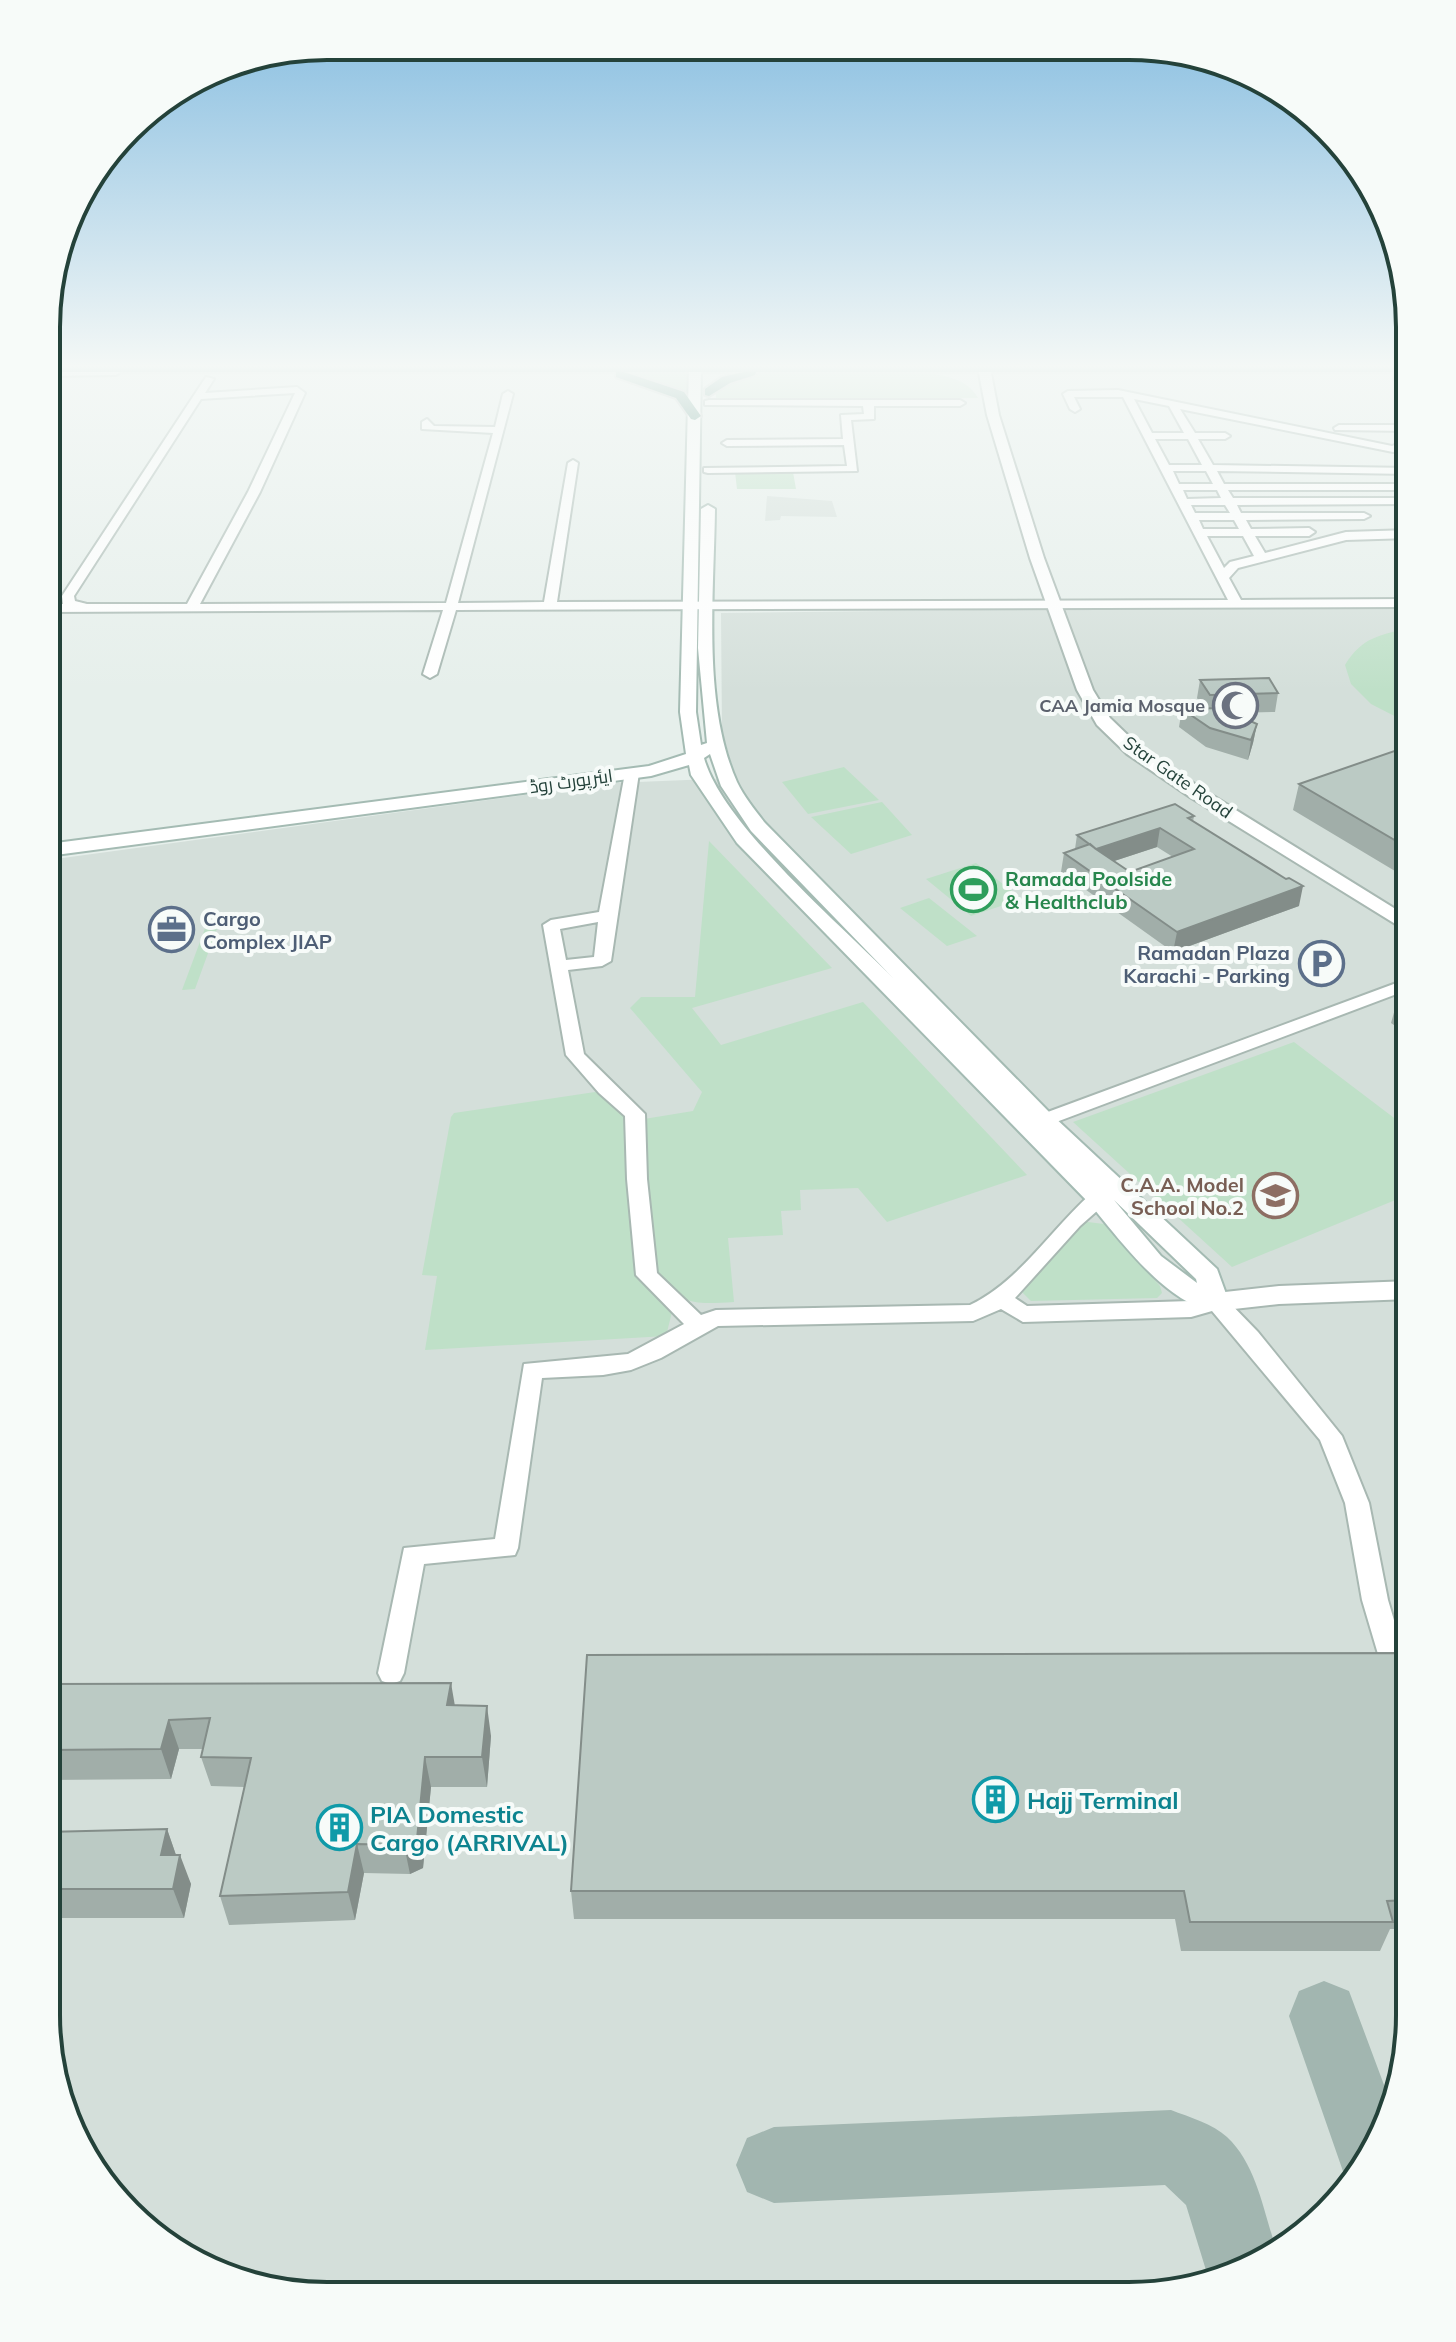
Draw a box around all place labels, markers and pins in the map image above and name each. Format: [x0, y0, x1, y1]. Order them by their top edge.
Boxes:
mosque icon: CAA Jamia Mosque [1212, 681, 1260, 729]
place label: CAA Jamia Mosque [1039, 694, 1205, 717]
sports icon: Ramada Poolside & Healthclub [950, 865, 998, 913]
place label: Ramada Poolside & Healthclub [1005, 866, 1172, 914]
office icon: Cargo Complex JIAP [148, 906, 196, 954]
place label: Cargo Complex JIAP [203, 906, 332, 954]
parking icon: Ramadan Plaza Karachi - Parking [1297, 939, 1345, 987]
place label: Ramadan Plaza Karachi - Parking [1123, 940, 1290, 988]
place label: C.A.A. Model School No.2 [1120, 1172, 1244, 1220]
school or university icon: C.A.A. Model School No.2 [1251, 1172, 1299, 1220]
building icon: Hajj Terminal [972, 1776, 1020, 1824]
place label: Hajj Terminal [1027, 1785, 1179, 1815]
place label: PIA Domestic Cargo (ARRIVAL) [370, 1799, 569, 1857]
building icon: PIA Domestic Cargo (ARRIVAL) [315, 1804, 363, 1852]

